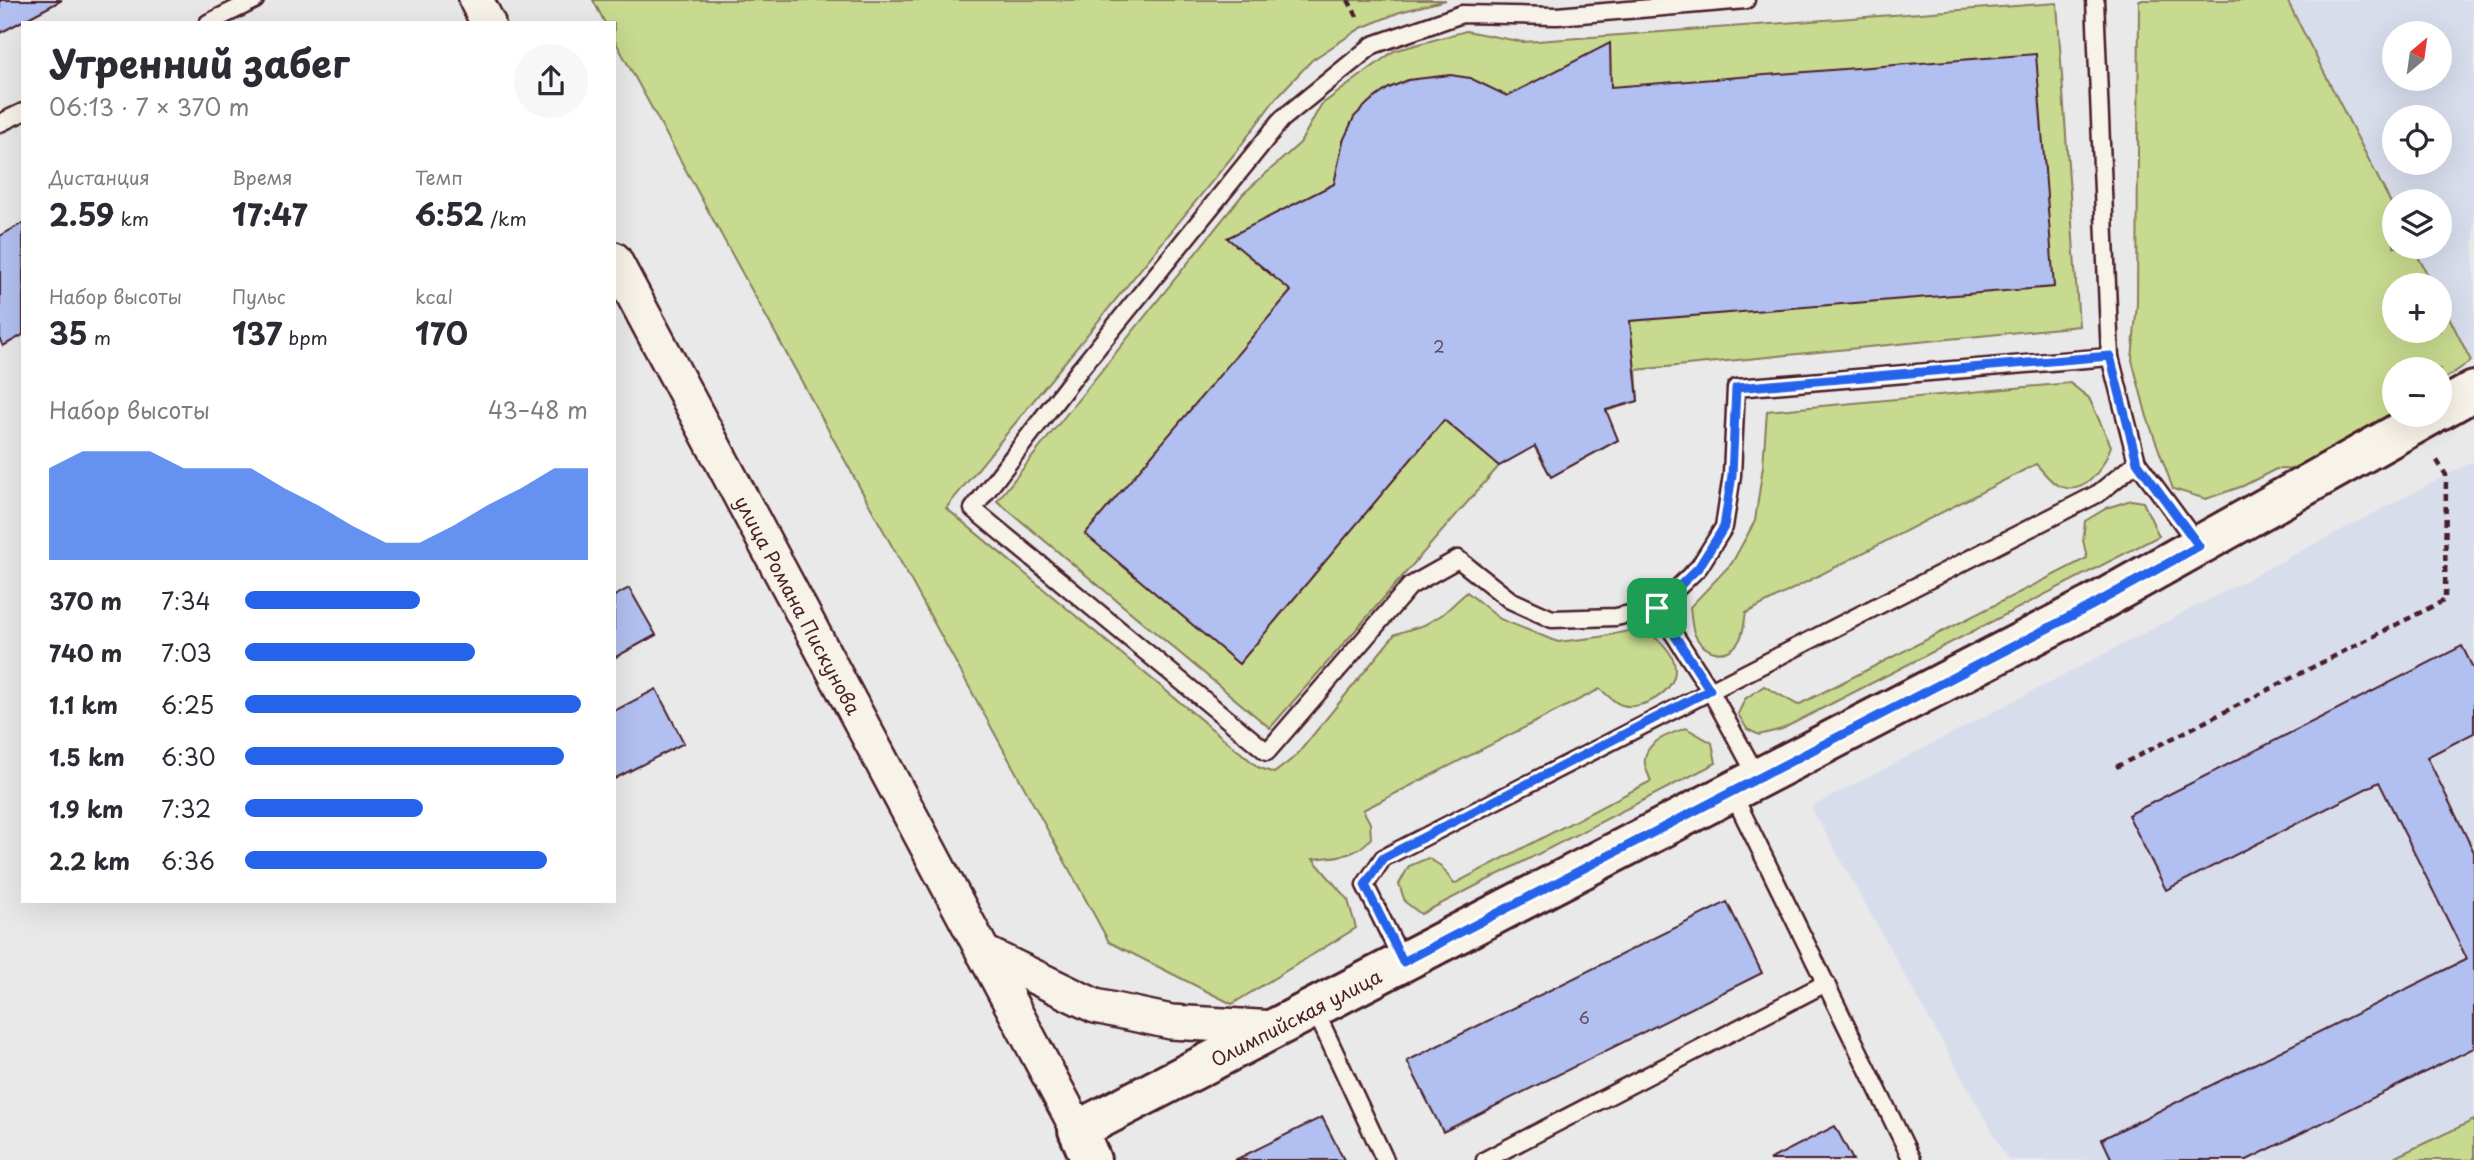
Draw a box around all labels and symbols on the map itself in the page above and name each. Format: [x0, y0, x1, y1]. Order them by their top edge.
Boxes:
north arrow [2382, 21, 2452, 91]
house number: 2 [1433, 334, 1445, 358]
street label: улица Романа Пискунова [728, 490, 868, 720]
pin [1627, 578, 1687, 638]
street label: Олимпийская улица [1206, 961, 1386, 1073]
house number: 6 [1578, 1005, 1590, 1029]

